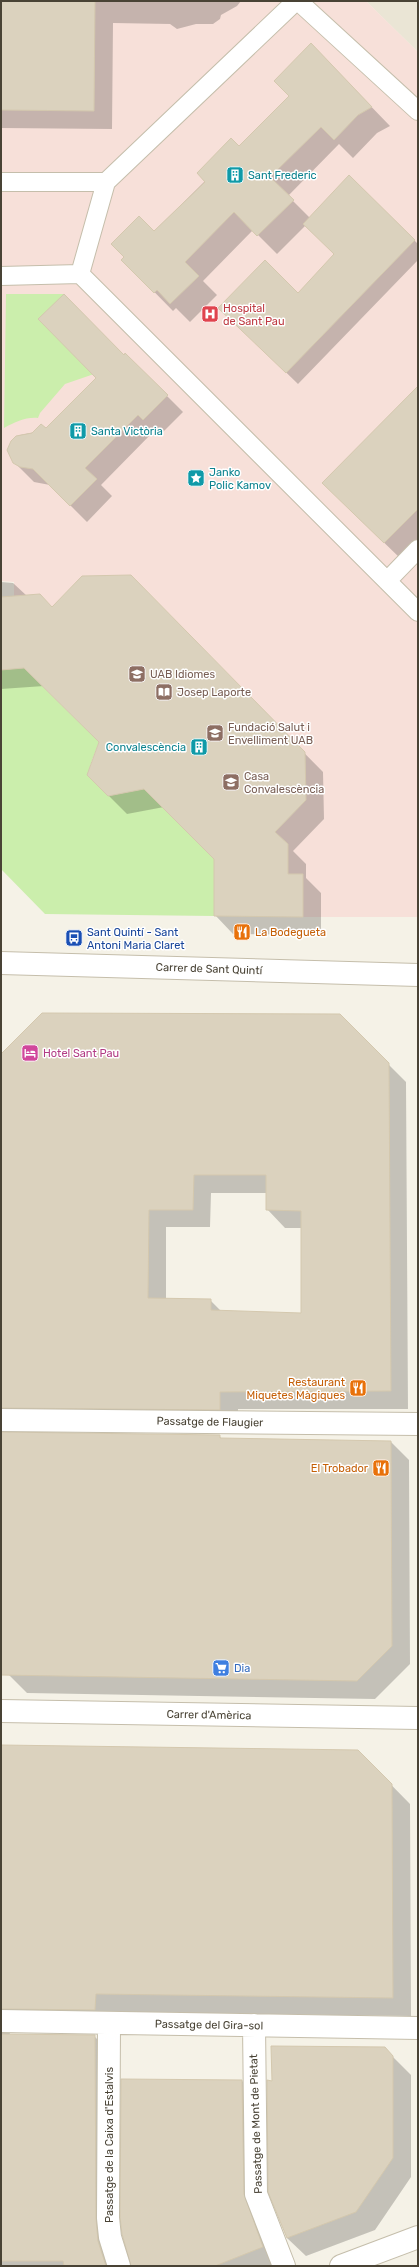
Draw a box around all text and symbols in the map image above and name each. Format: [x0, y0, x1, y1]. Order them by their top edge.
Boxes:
building icon: Sant Frederic [225, 165, 245, 185]
place label: Sant Frederic [248, 169, 317, 182]
place label: Hospital de Sant Pau [223, 302, 285, 328]
hospital icon: Hospital de Sant Pau [200, 304, 220, 324]
building icon: Santa Victòria [68, 421, 88, 441]
place label: Santa Victòria [91, 425, 163, 438]
place label: Janko Polic Kamov [209, 466, 271, 492]
place icon: Janko Polic Kamov [186, 468, 206, 488]
school or university icon: UAB Idiomes [127, 664, 147, 684]
place label: UAB Idiomes [150, 668, 215, 681]
library icon: Josep Laporte [154, 682, 174, 702]
place label: Josep Laporte [177, 686, 251, 699]
place label: Fundació Salut i Envelliment UAB [228, 721, 313, 747]
school or university icon: Fundació Salut i Envelliment UAB [205, 723, 225, 743]
building icon: Convalescència [189, 737, 209, 757]
place label: Convalescència [106, 741, 186, 754]
place label: Casa Convalescència [244, 770, 324, 796]
school or university icon: Casa Convalescència [221, 772, 241, 792]
restaurant icon: La Bodegueta [232, 922, 252, 942]
place label: Sant Quintí - Sant Antoni Maria Claret [87, 926, 185, 952]
place label: La Bodegueta [255, 926, 326, 939]
bus stop icon: Sant Quintí - Sant Antoni Maria Claret [64, 928, 84, 948]
street label: Carrer de Sant Quintí [155, 961, 264, 977]
hotel icon: Hotel Sant Pau [20, 1043, 40, 1063]
place label: Hotel Sant Pau [43, 1047, 119, 1060]
place label: Restaurant Miquetes Màgiques [247, 1376, 346, 1402]
restaurant icon: Restaurant Miquetes Màgiques [348, 1378, 368, 1398]
street label: Passatge de Flaugier [157, 1415, 264, 1429]
restaurant icon: El Trobador [371, 1458, 391, 1478]
place label: El Trobador [311, 1462, 369, 1475]
supermarket icon: Dia [211, 1658, 231, 1678]
place label: Dia [234, 1662, 250, 1675]
street label: Carrer d'Amèrica [166, 1708, 252, 1722]
street label: Passatge del Gira-sol [155, 2018, 263, 2032]
street label: Passatge de Mont de Pietat [247, 2053, 265, 2194]
street label: Passatge de la Caixa d'Estalvis [103, 2067, 116, 2223]

